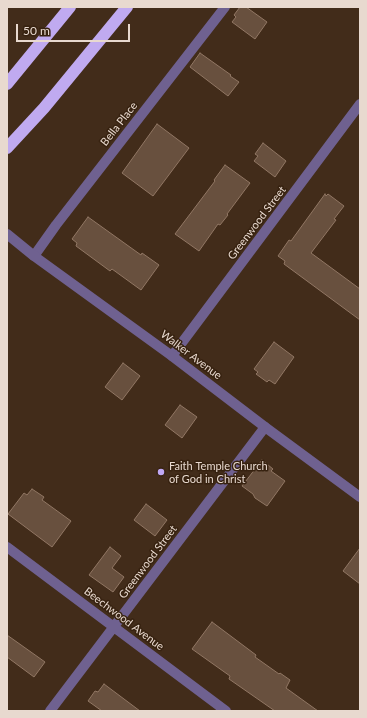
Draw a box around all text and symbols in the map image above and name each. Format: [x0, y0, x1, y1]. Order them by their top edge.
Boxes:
scale bar [18, 16, 132, 42]
text: 50 m [23, 23, 50, 38]
street label: Bella Place [98, 99, 140, 149]
street label: Greenwood Street [225, 184, 289, 262]
street label: Walker Avenue [158, 328, 224, 382]
place label: Faith Temple Church of God in Christ [169, 459, 268, 485]
marker: Faith Temple Church of God in Christ [156, 467, 166, 477]
street label: Greenwood Street [116, 523, 180, 601]
street label: Beechwood Avenue [82, 585, 166, 653]

